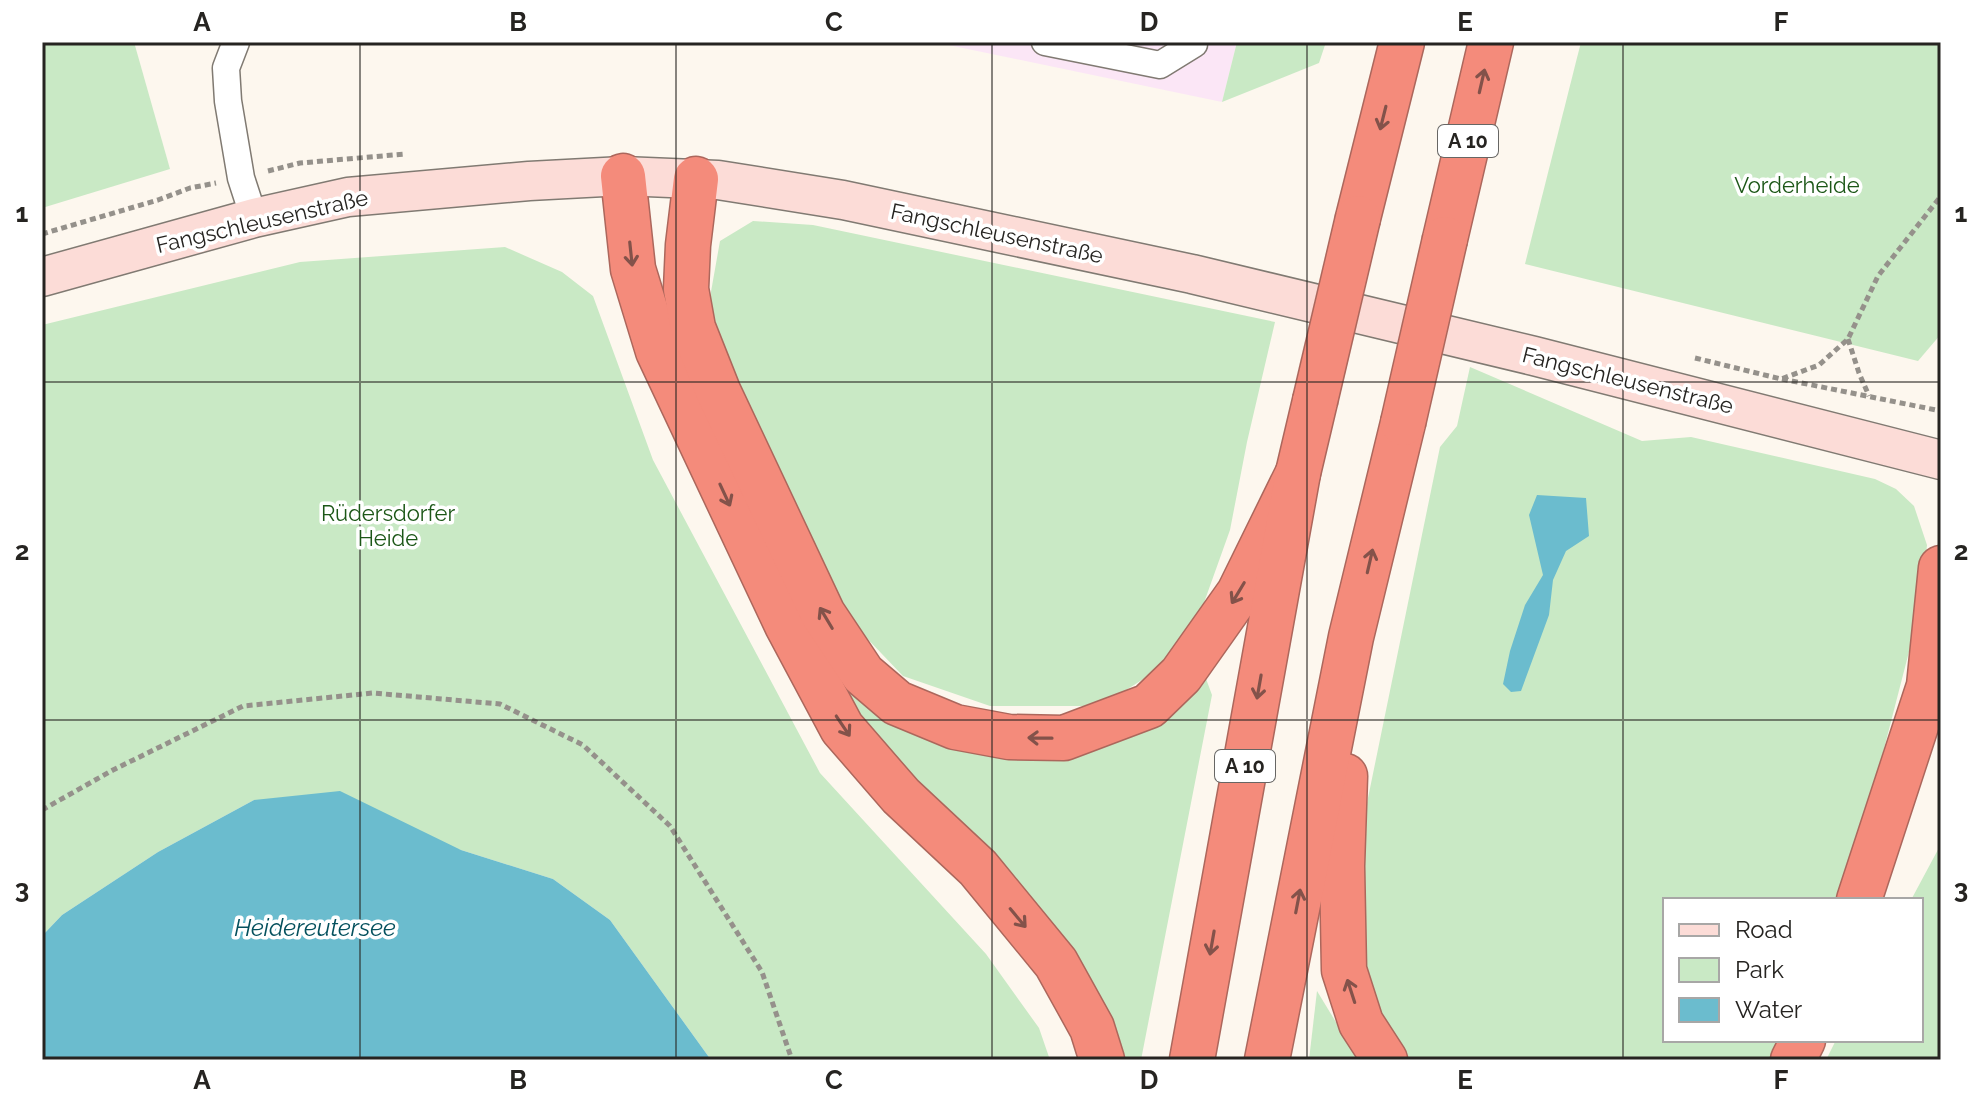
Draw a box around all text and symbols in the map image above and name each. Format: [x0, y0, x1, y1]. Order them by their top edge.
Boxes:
text: A [193, 7, 211, 37]
text: B [509, 7, 527, 37]
text: C [825, 7, 843, 37]
text: D [1140, 7, 1158, 37]
text: E [1457, 7, 1473, 37]
text: F [1774, 7, 1789, 37]
one-way arrow [1475, 69, 1490, 95]
one-way arrow [1375, 104, 1390, 130]
road number: A 10 [1438, 125, 1498, 157]
park label: Vorderheide [1734, 172, 1860, 198]
street label: Fangschleusenstraße [154, 184, 370, 258]
text: 1 [16, 198, 29, 228]
street label: Fangschleusenstraße [888, 198, 1106, 268]
text: 1 [1955, 198, 1968, 228]
one-way arrow [624, 240, 639, 267]
street label: Fangschleusenstraße [1520, 341, 1736, 419]
one-way arrow [718, 483, 733, 507]
park label: Rüdersdorfer Heide [321, 500, 455, 551]
text: 2 [15, 536, 29, 566]
text: 2 [1954, 536, 1968, 566]
one-way arrow [1363, 549, 1378, 575]
one-way arrow [1230, 581, 1246, 604]
one-way arrow [818, 607, 834, 630]
one-way arrow [1251, 674, 1266, 699]
one-way arrow [835, 715, 851, 737]
one-way arrow [1027, 730, 1054, 745]
road number: A 10 [1215, 750, 1275, 782]
text: 3 [15, 874, 29, 904]
text: 3 [1954, 874, 1968, 904]
one-way arrow [1292, 889, 1307, 914]
legend [1663, 898, 1923, 1042]
one-way arrow [1009, 907, 1027, 927]
water label: Heidereutersee [234, 913, 396, 942]
text: Road [1735, 915, 1793, 944]
one-way arrow [1204, 930, 1219, 955]
text: Park [1735, 955, 1784, 984]
one-way arrow [1342, 978, 1357, 1003]
text: Water [1735, 995, 1803, 1024]
text: A [193, 1065, 211, 1095]
text: B [509, 1065, 527, 1095]
text: C [825, 1065, 843, 1095]
text: D [1140, 1065, 1158, 1095]
text: E [1457, 1065, 1473, 1095]
text: F [1774, 1065, 1789, 1095]

